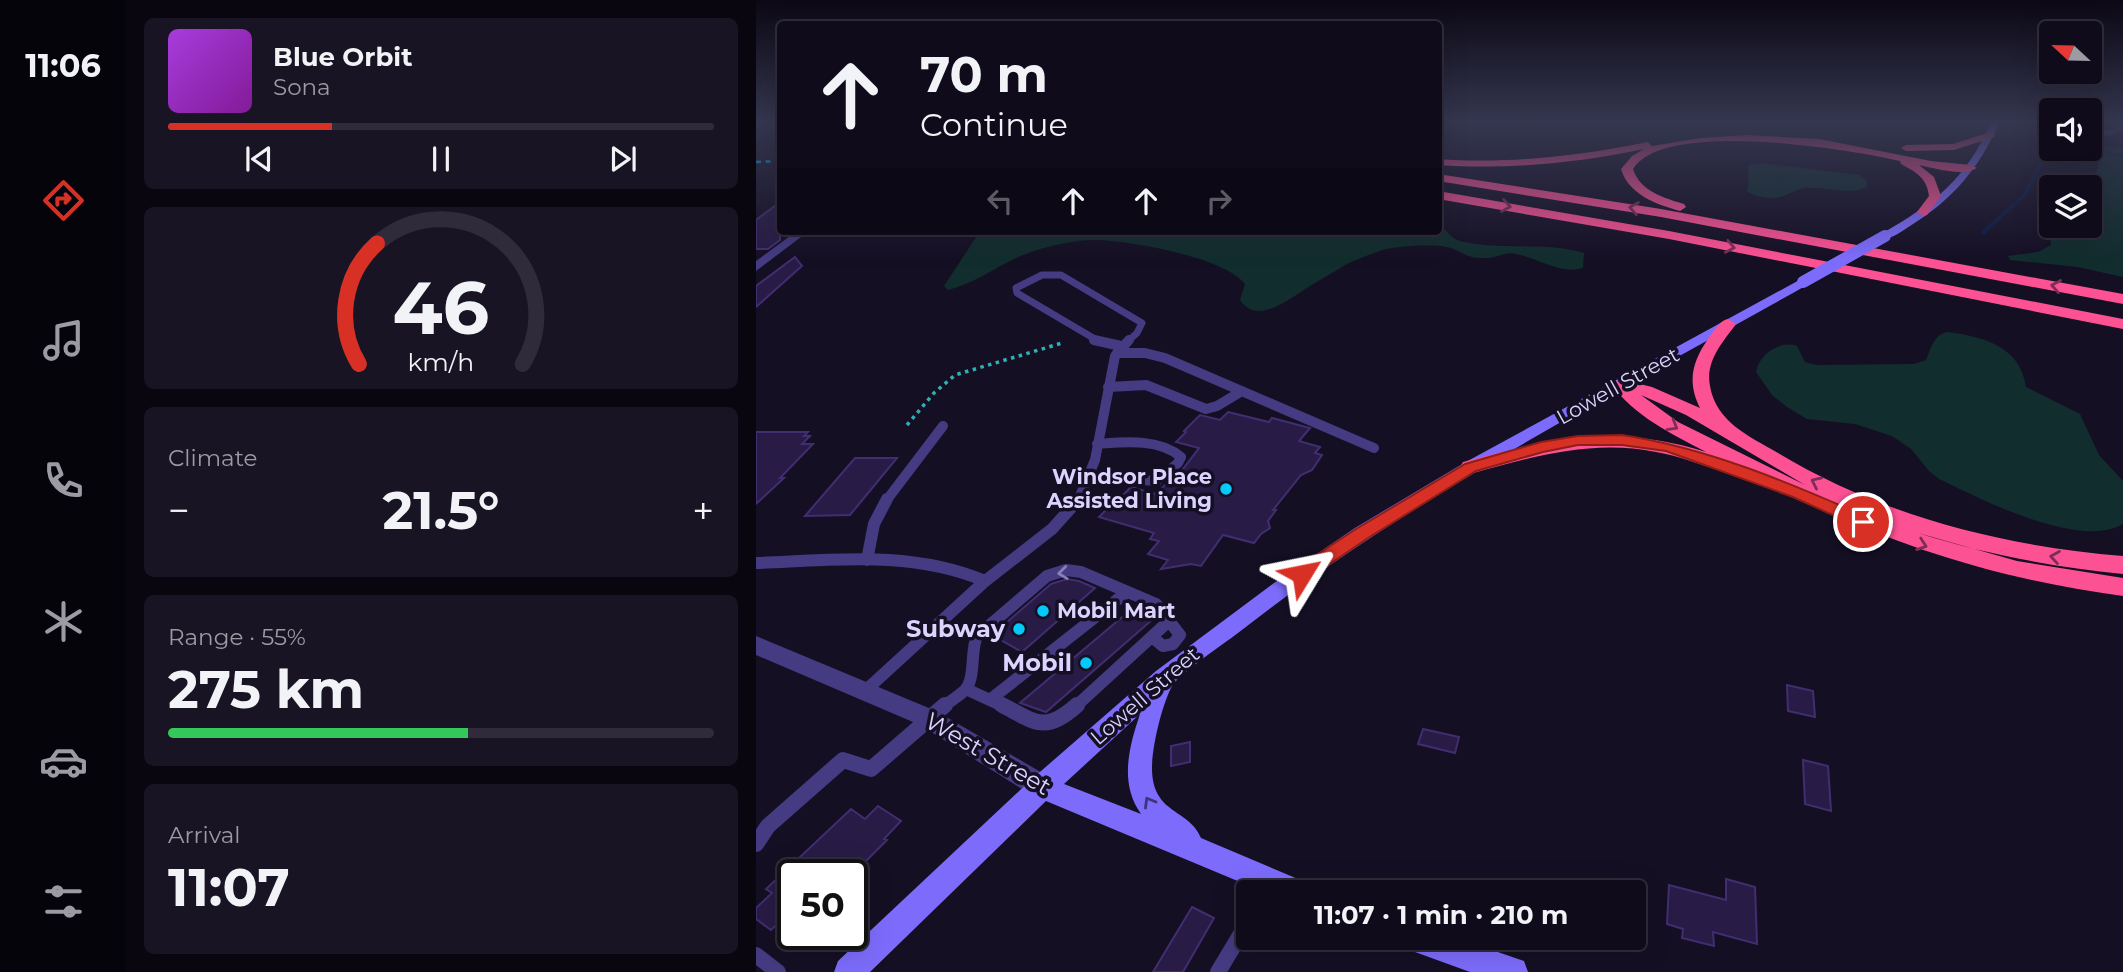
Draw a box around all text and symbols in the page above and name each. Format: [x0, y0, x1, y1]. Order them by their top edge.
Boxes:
north arrow [2039, 21, 2102, 84]
map controls [2039, 21, 2102, 238]
text: Blue Orbit [273, 41, 412, 73]
text: 70 m [920, 45, 1048, 104]
text: 11:06 [25, 46, 101, 85]
icon: ahead [805, 49, 896, 140]
text: Sona [273, 73, 331, 101]
button: sound [2039, 98, 2102, 161]
text: Continue [920, 105, 1068, 144]
icon: previous [240, 140, 278, 178]
icon: pause [422, 140, 460, 178]
icon: next [604, 140, 642, 178]
button: layers [2039, 175, 2102, 238]
icon: directions [39, 176, 88, 225]
icon: left [981, 182, 1019, 220]
icon: ahead [1054, 182, 1092, 220]
icon: ahead [1127, 182, 1165, 220]
icon: right [1200, 182, 1238, 220]
one-way arrow [1500, 198, 1512, 213]
one-way arrow [1628, 201, 1640, 216]
one-way arrow [1724, 239, 1736, 254]
text: 46 [393, 264, 489, 352]
one-way arrow [2050, 280, 2062, 295]
icon: music [39, 316, 88, 365]
street label: Lowell Street [1552, 342, 1683, 430]
text: km/h [408, 346, 474, 376]
one-way arrow [1666, 418, 1678, 431]
text: Climate [168, 444, 257, 472]
icon: phone [39, 456, 88, 505]
place label: Windsor Place Assisted Living [1046, 464, 1212, 513]
one-way arrow [1811, 476, 1823, 490]
text: 21.5° [382, 479, 500, 542]
marker: Windsor Place Assisted Living [1218, 481, 1234, 497]
text: − [168, 487, 190, 534]
text: + [692, 487, 714, 534]
pin [1833, 492, 1893, 552]
icon: arrive [1844, 503, 1882, 541]
position arrow [1265, 537, 1339, 611]
one-way arrow [1916, 537, 1928, 551]
one-way arrow [2049, 550, 2061, 565]
one-way arrow [1057, 565, 1069, 580]
icon: climate [39, 597, 88, 646]
place label: Mobil Mart [1057, 598, 1175, 623]
marker: Mobil Mart [1035, 603, 1051, 619]
place label: Subway [906, 614, 1006, 643]
marker: Subway [1011, 621, 1027, 637]
text: Range · 55% [168, 623, 306, 651]
street label: Lowell Street [1085, 642, 1204, 750]
place label: Mobil [1002, 648, 1072, 677]
marker: Mobil [1078, 655, 1094, 671]
text: 275 km [168, 658, 364, 721]
street label: West Street [920, 706, 1056, 801]
icon: car [39, 737, 88, 786]
one-way arrow [1144, 797, 1157, 810]
text: Arrival [168, 821, 241, 849]
text: 11:07 [168, 856, 290, 919]
speed limit sign: 50 [777, 859, 868, 950]
icon: filters [39, 877, 88, 926]
text: 11:07 · 1 min · 210 m [1314, 899, 1568, 931]

